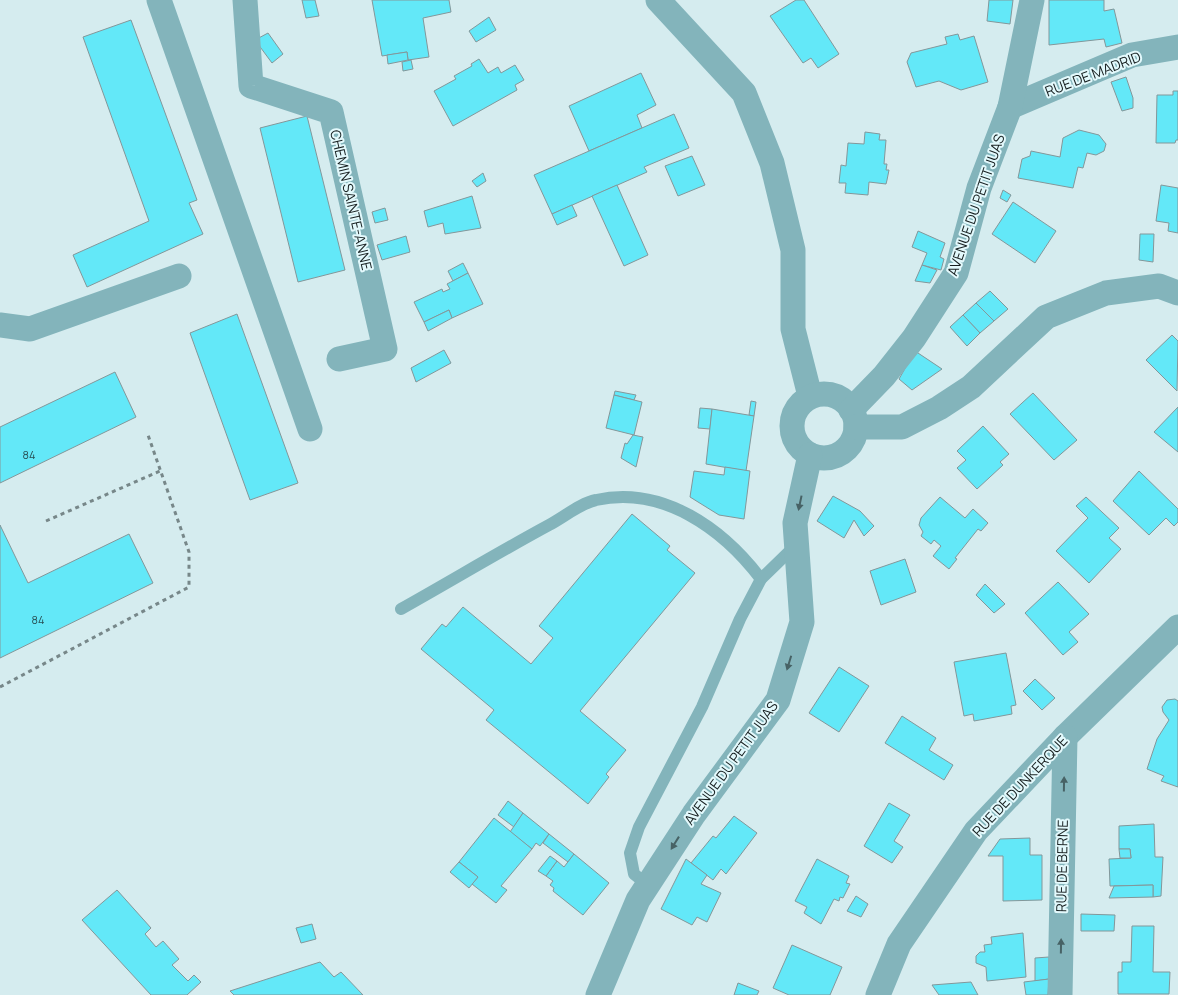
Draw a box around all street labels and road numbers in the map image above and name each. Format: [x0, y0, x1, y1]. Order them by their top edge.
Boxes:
street label: RUE DE MADRID [1042, 47, 1143, 101]
street label: CHEMIN SAINTE-ANNE [326, 128, 377, 272]
street label: AVENUE DU PETIT JUAS [942, 131, 1009, 278]
street label: AVENUE DU PETIT JUAS [679, 697, 782, 828]
street label: RUE DE DUNKERQUE [968, 731, 1071, 840]
street label: RUE DE BERNE [1051, 820, 1072, 912]

